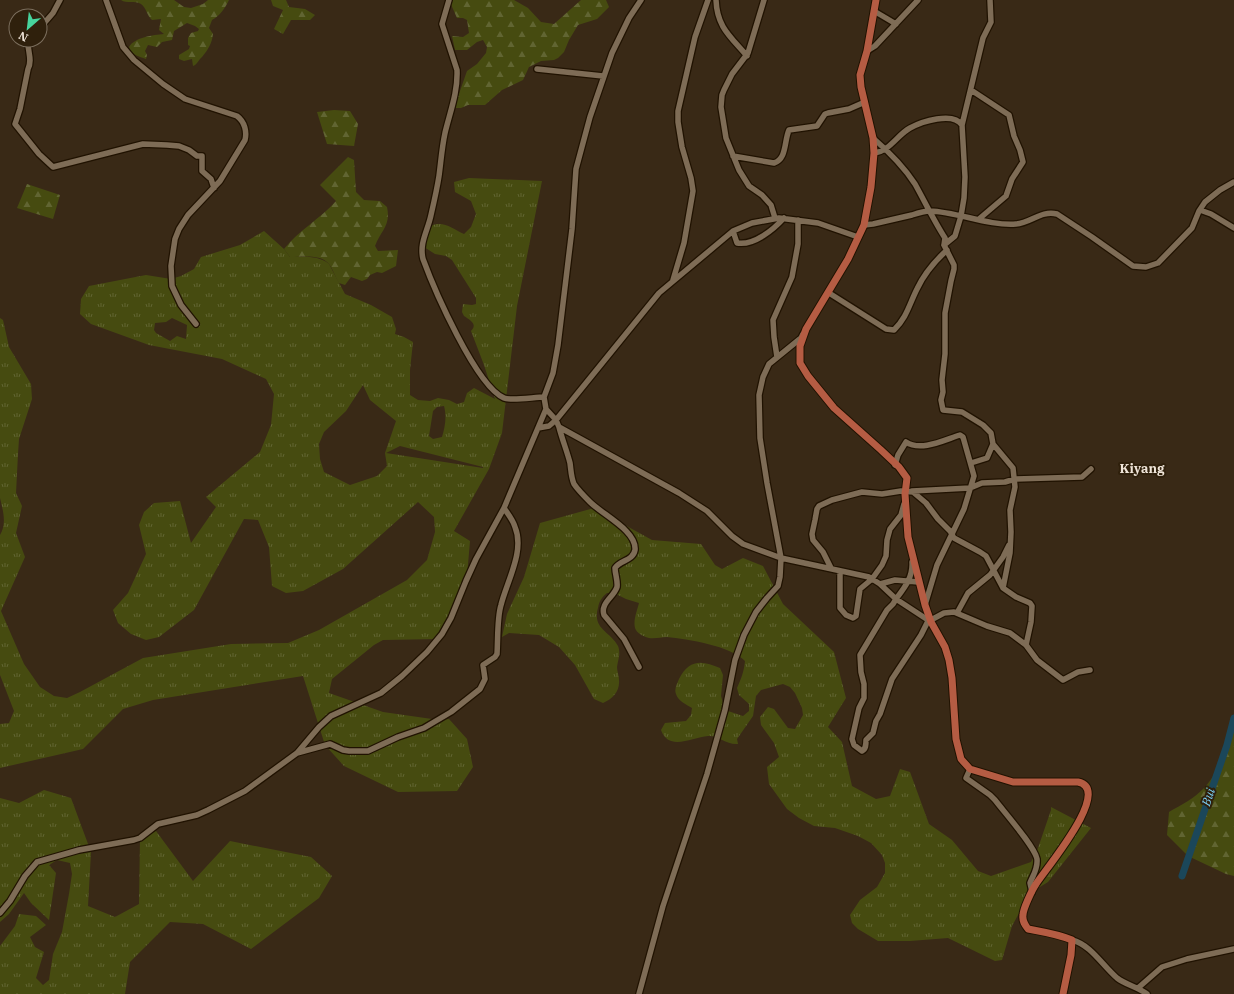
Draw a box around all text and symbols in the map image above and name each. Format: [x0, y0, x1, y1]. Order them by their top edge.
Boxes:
north arrow [8, 8, 48, 48]
text: N [16, 28, 30, 45]
district label: Kiyang [1119, 460, 1165, 477]
water label: Bui [1198, 786, 1218, 809]

